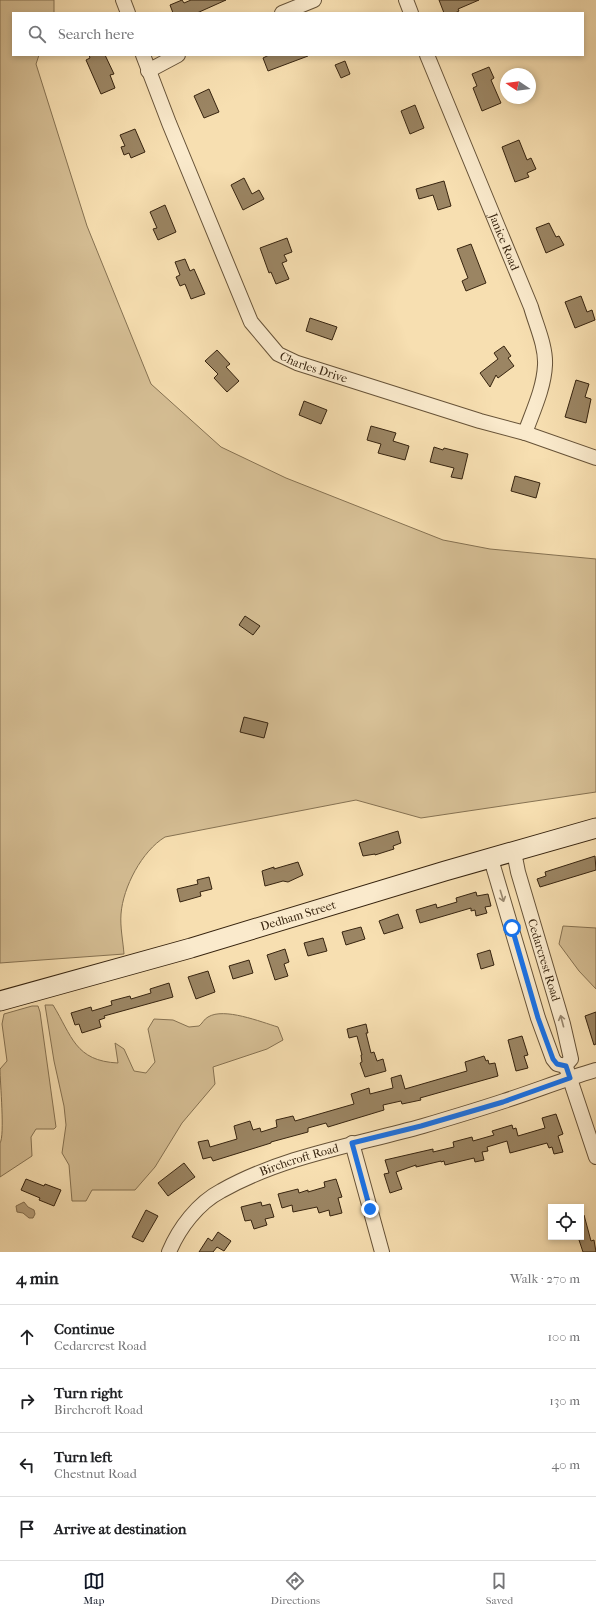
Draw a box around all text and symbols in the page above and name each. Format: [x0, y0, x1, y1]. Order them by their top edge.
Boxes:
search box [12, 12, 584, 56]
icon: search [26, 23, 48, 45]
text: Search here [58, 25, 134, 43]
north arrow [500, 68, 536, 104]
street label: Janice Road [486, 210, 522, 273]
street label: Charles Drive [277, 349, 349, 386]
one-way arrow [499, 889, 506, 902]
street label: Dedham Street [259, 897, 338, 934]
street label: Cedarcrest Road [525, 917, 563, 1003]
route start [503, 919, 521, 937]
one-way arrow [558, 1015, 565, 1028]
street label: Birchcroft Road [257, 1141, 341, 1179]
route end [361, 1200, 379, 1218]
map controls [548, 1204, 584, 1240]
button: locate [548, 1204, 584, 1240]
text: 4 min [16, 1268, 59, 1288]
text: Walk · 270 m [510, 1271, 580, 1286]
text: Continue [54, 1320, 114, 1338]
icon: ahead [16, 1326, 38, 1348]
text: 100 m [547, 1329, 580, 1344]
text: Cedarcrest Road [54, 1338, 147, 1353]
text: Turn right [54, 1384, 123, 1402]
icon: right [16, 1390, 38, 1412]
text: 130 m [549, 1393, 580, 1408]
text: Birchcroft Road [54, 1402, 143, 1417]
text: Turn left [54, 1448, 112, 1466]
icon: left [16, 1454, 38, 1476]
text: 40 m [552, 1457, 580, 1472]
text: Chestnut Road [54, 1466, 137, 1481]
icon: arrive [16, 1518, 38, 1540]
text: Arrive at destination [54, 1520, 186, 1538]
tab: Map [83, 1570, 105, 1607]
tab: Directions [271, 1570, 320, 1607]
tab: Saved [486, 1570, 513, 1607]

